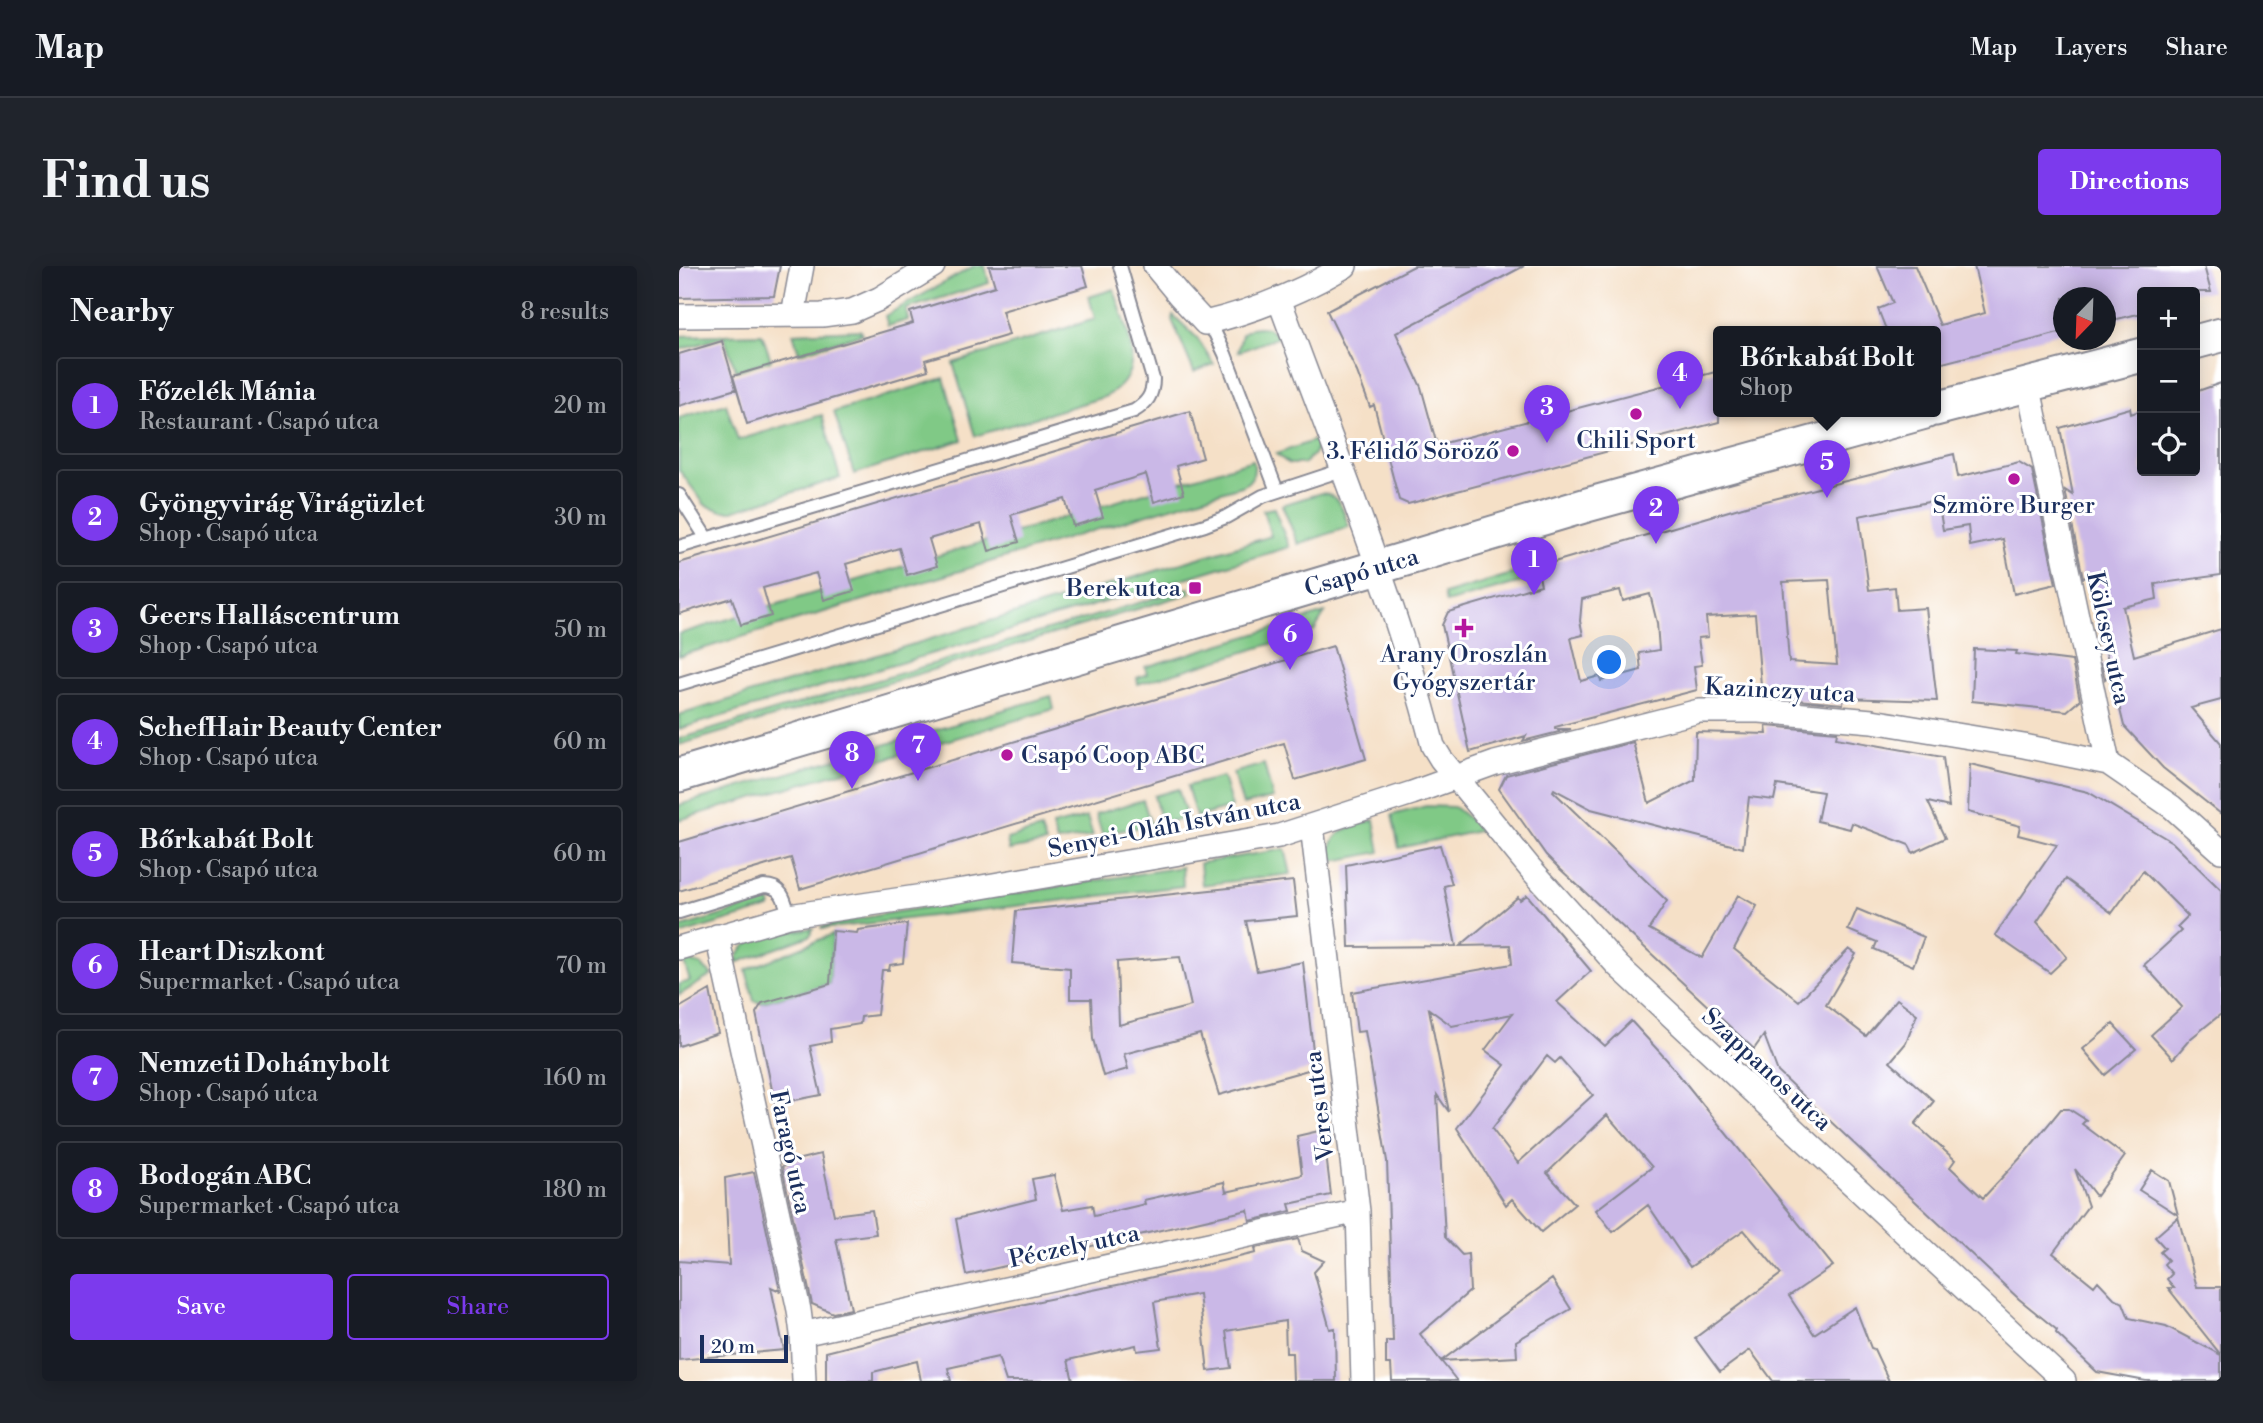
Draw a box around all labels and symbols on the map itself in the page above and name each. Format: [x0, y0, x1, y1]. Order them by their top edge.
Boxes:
north arrow [2053, 287, 2116, 350]
pin: 4 [1657, 351, 1703, 409]
pin: 3 [1524, 385, 1570, 443]
marker: Chili Sport [1628, 406, 1644, 422]
place label: Chili Sport [1576, 426, 1696, 456]
place label: 3. Félidő Söröző [1326, 437, 1500, 467]
pin: 5 [1804, 440, 1850, 498]
marker: 3. Félidő Söröző [1505, 443, 1521, 459]
marker: Szmöre Burger [2006, 471, 2022, 487]
pin: 2 [1633, 486, 1679, 544]
place label: Szmöre Burger [1933, 491, 2095, 521]
pin: 1 [1511, 537, 1557, 595]
street label: Csapó utca [1301, 542, 1423, 604]
street label: Kölcsey utca [2079, 569, 2137, 708]
place label: Berek utca [1065, 574, 1182, 604]
marker: Berek utca [1187, 580, 1203, 596]
pin: 6 [1267, 612, 1313, 670]
marker: Arany Oroszlán Gyógyszertár [1456, 620, 1472, 636]
place label: Arany Oroszlán Gyógyszertár [1379, 640, 1548, 698]
your location [1592, 645, 1626, 679]
street label: Kazinczy utca [1704, 672, 1857, 710]
pin: 7 [895, 723, 941, 781]
pin: 8 [829, 731, 875, 789]
place label: Csapó Coop ABC [1021, 741, 1205, 771]
marker: Csapó Coop ABC [999, 747, 1015, 763]
street label: Senyei-Oláh István utca [1046, 787, 1304, 865]
street label: Szappanos utca [1695, 1002, 1838, 1138]
street label: Veres utca [1298, 1048, 1342, 1164]
street label: Faragó utca [762, 1088, 818, 1218]
street label: Péczely utca [1006, 1218, 1143, 1275]
scale bar [700, 1332, 787, 1364]

